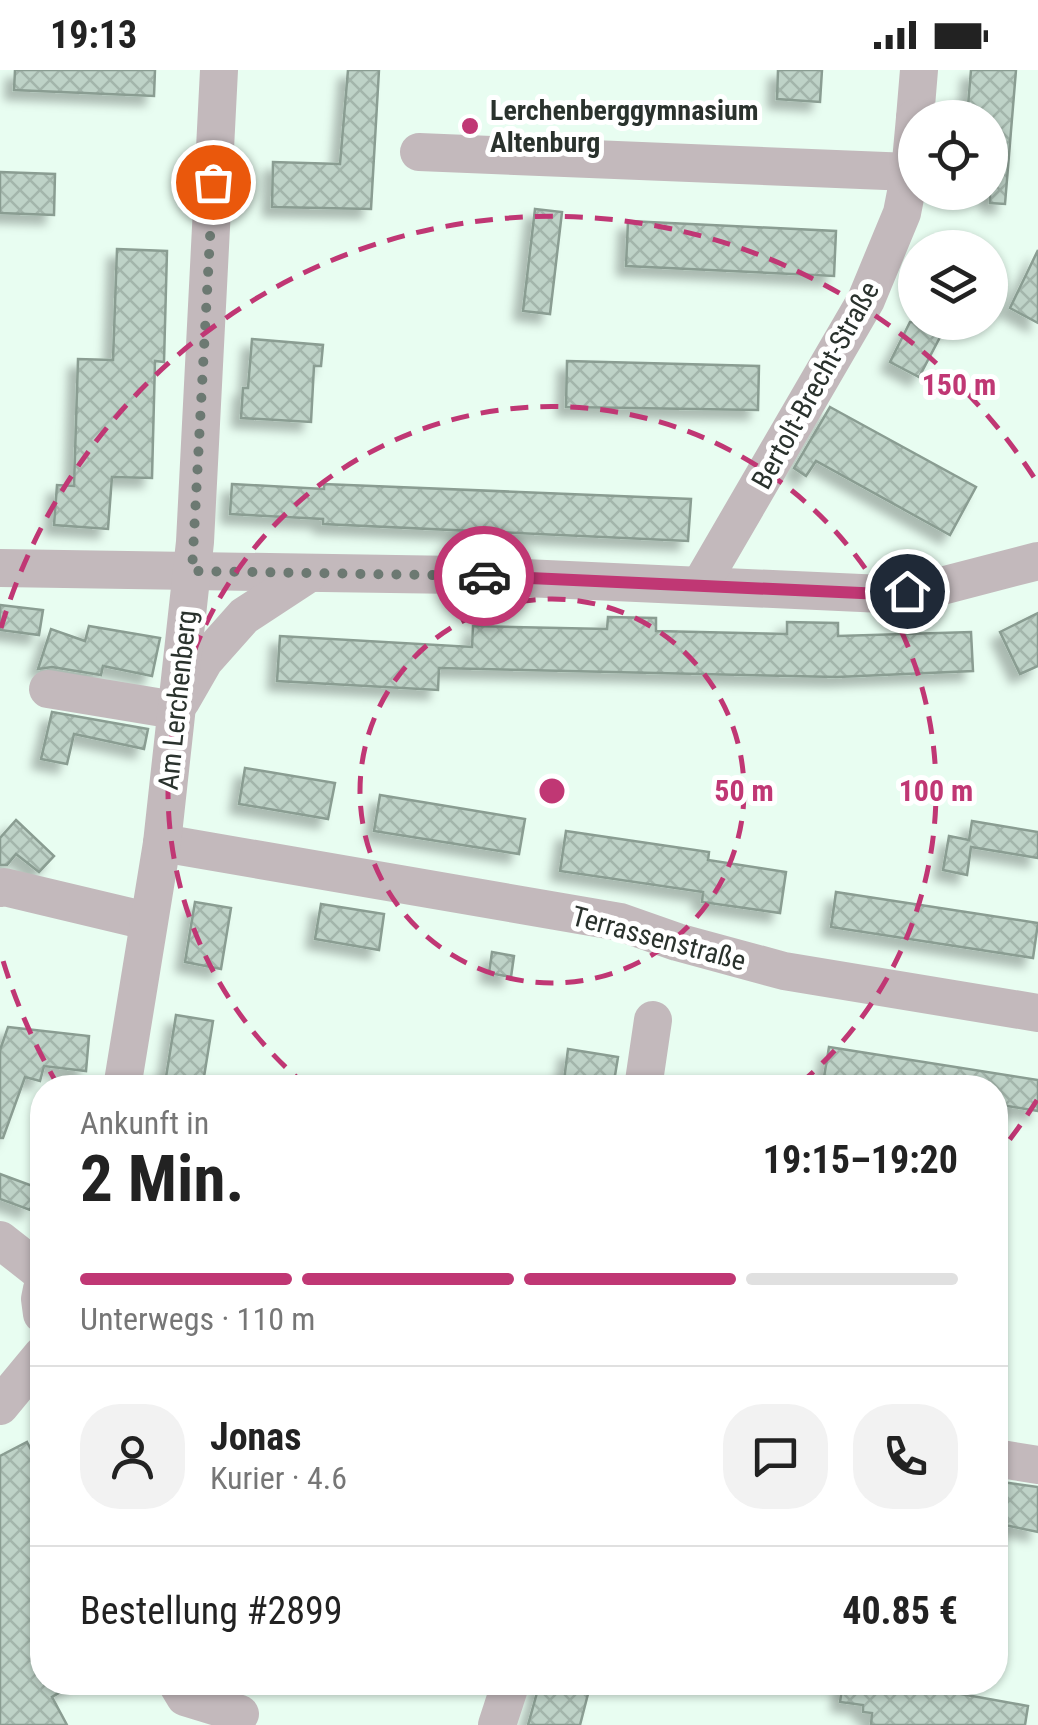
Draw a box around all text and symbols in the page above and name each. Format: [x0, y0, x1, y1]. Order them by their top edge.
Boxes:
text: 19:13 [50, 13, 137, 57]
place label: Lerchenberggymnasium Altenburg [490, 94, 759, 159]
map controls [898, 100, 1008, 340]
button: locate [898, 100, 1008, 210]
marker: Lerchenberggymnasium Altenburg [459, 115, 481, 137]
pin [171, 140, 256, 225]
icon: bag [186, 155, 241, 210]
button: layers [898, 230, 1008, 340]
street label: Bertolt-Brecht-Straße [745, 276, 886, 495]
text: 150 m [922, 367, 996, 402]
courier [434, 526, 534, 626]
icon: car [457, 549, 512, 604]
pin [865, 549, 950, 634]
icon: home [880, 564, 935, 619]
street label: Am Lerchenberg [152, 609, 203, 792]
centre of rings [534, 773, 570, 809]
text: 50 m [714, 773, 774, 808]
text: 100 m [899, 773, 973, 808]
street label: Terrassenstraße [568, 899, 749, 978]
text: Ankunft in [80, 1104, 209, 1142]
text: 19:15–19:20 [763, 1138, 958, 1182]
text: 2 Min. [80, 1141, 244, 1217]
text: Unterwegs · 110 m [80, 1300, 315, 1338]
button: person [80, 1404, 185, 1509]
button: chat [723, 1404, 828, 1509]
button: phone [853, 1404, 958, 1509]
text: Jonas [210, 1415, 301, 1459]
text: Kurier · 4.6 [210, 1459, 347, 1497]
text: Bestellung #2899 [80, 1589, 342, 1633]
text: 40.85 € [842, 1589, 958, 1633]

